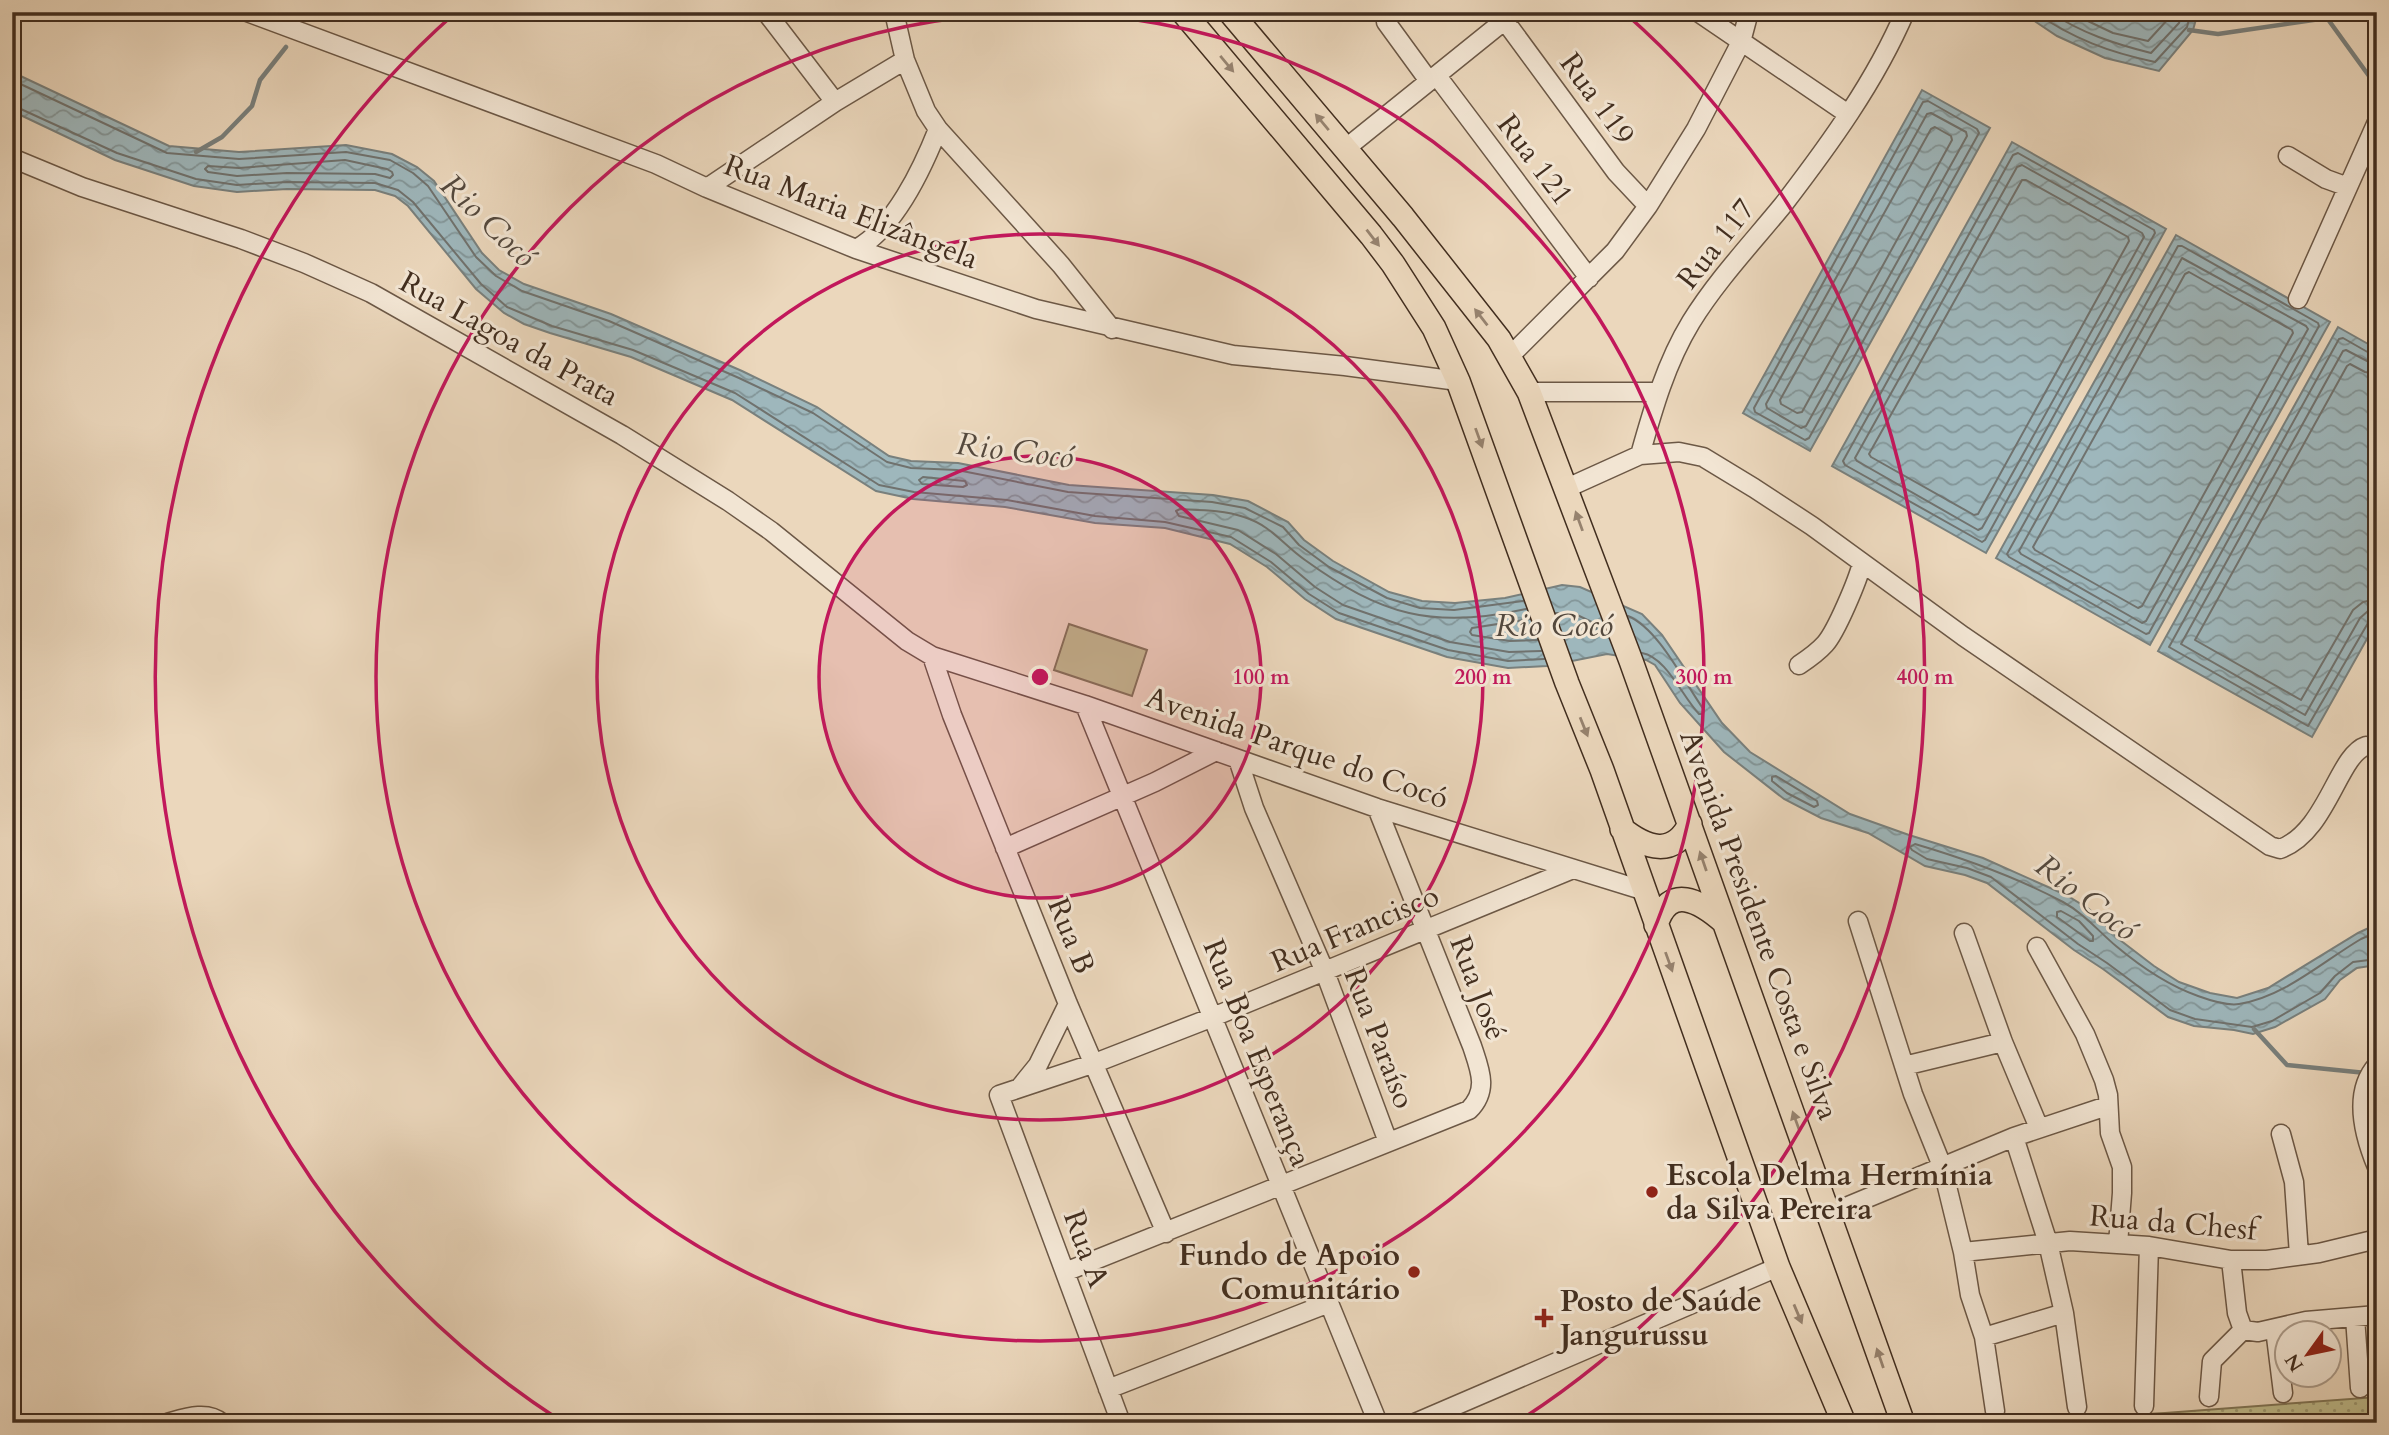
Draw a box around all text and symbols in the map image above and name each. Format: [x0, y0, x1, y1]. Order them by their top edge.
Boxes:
street label: Rua 119 [1550, 45, 1644, 153]
one-way arrow [1219, 56, 1234, 73]
street label: Rua 121 [1487, 106, 1583, 214]
one-way arrow [1315, 113, 1330, 130]
street label: Rua Maria Elizângela [718, 145, 984, 279]
water label: Rio Cocó [430, 164, 547, 279]
street label: Rua 117 [1668, 190, 1764, 298]
one-way arrow [1366, 229, 1381, 247]
street label: Rua Lagoa da Prata [392, 262, 626, 416]
one-way arrow [1475, 308, 1489, 326]
water label: Rio Cocó [954, 422, 1077, 480]
one-way arrow [1474, 428, 1485, 449]
one-way arrow [1573, 511, 1584, 532]
water label: Rio Cocó [1495, 604, 1614, 648]
text: 100 m [1232, 663, 1290, 692]
text: 200 m [1454, 663, 1512, 692]
text: 300 m [1675, 663, 1733, 692]
text: 400 m [1896, 663, 1954, 692]
centre of rings [1028, 665, 1052, 689]
street label: Avenida Parque do Cocó [1140, 677, 1454, 819]
one-way arrow [1579, 716, 1590, 737]
street label: Avenida Presidente Costa e Silva [1669, 725, 1849, 1126]
water label: Rio Cocó [2026, 844, 2147, 952]
one-way arrow [1697, 850, 1708, 871]
street label: Rua Francisco [1265, 875, 1445, 983]
street label: Rua B [1037, 892, 1105, 980]
street label: Rua José [1439, 930, 1517, 1046]
street label: Rua Boa Esperança [1193, 933, 1321, 1173]
one-way arrow [1664, 952, 1675, 973]
street label: Rua Paraíso [1333, 962, 1425, 1114]
one-way arrow [1790, 1110, 1801, 1131]
place label: Escola Delma Hermínia da Silva Pereira [1666, 1155, 1993, 1230]
marker: Escola Delma Hermínia da Silva Pereira [1644, 1184, 1660, 1200]
street label: Rua da Chesf [2088, 1195, 2263, 1251]
street label: Rua A [1053, 1205, 1119, 1294]
place label: Fundo de Apoio Comunitário [1178, 1235, 1400, 1310]
marker: Fundo de Apoio Comunitário [1406, 1264, 1422, 1280]
place label: Posto de Saúde Jangurussu [1556, 1281, 1762, 1356]
one-way arrow [1792, 1304, 1804, 1324]
marker: Posto de Saúde Jangurussu [1534, 1308, 1554, 1328]
north arrow [2274, 1320, 2344, 1390]
one-way arrow [1874, 1348, 1885, 1369]
text: N [2279, 1348, 2310, 1377]

